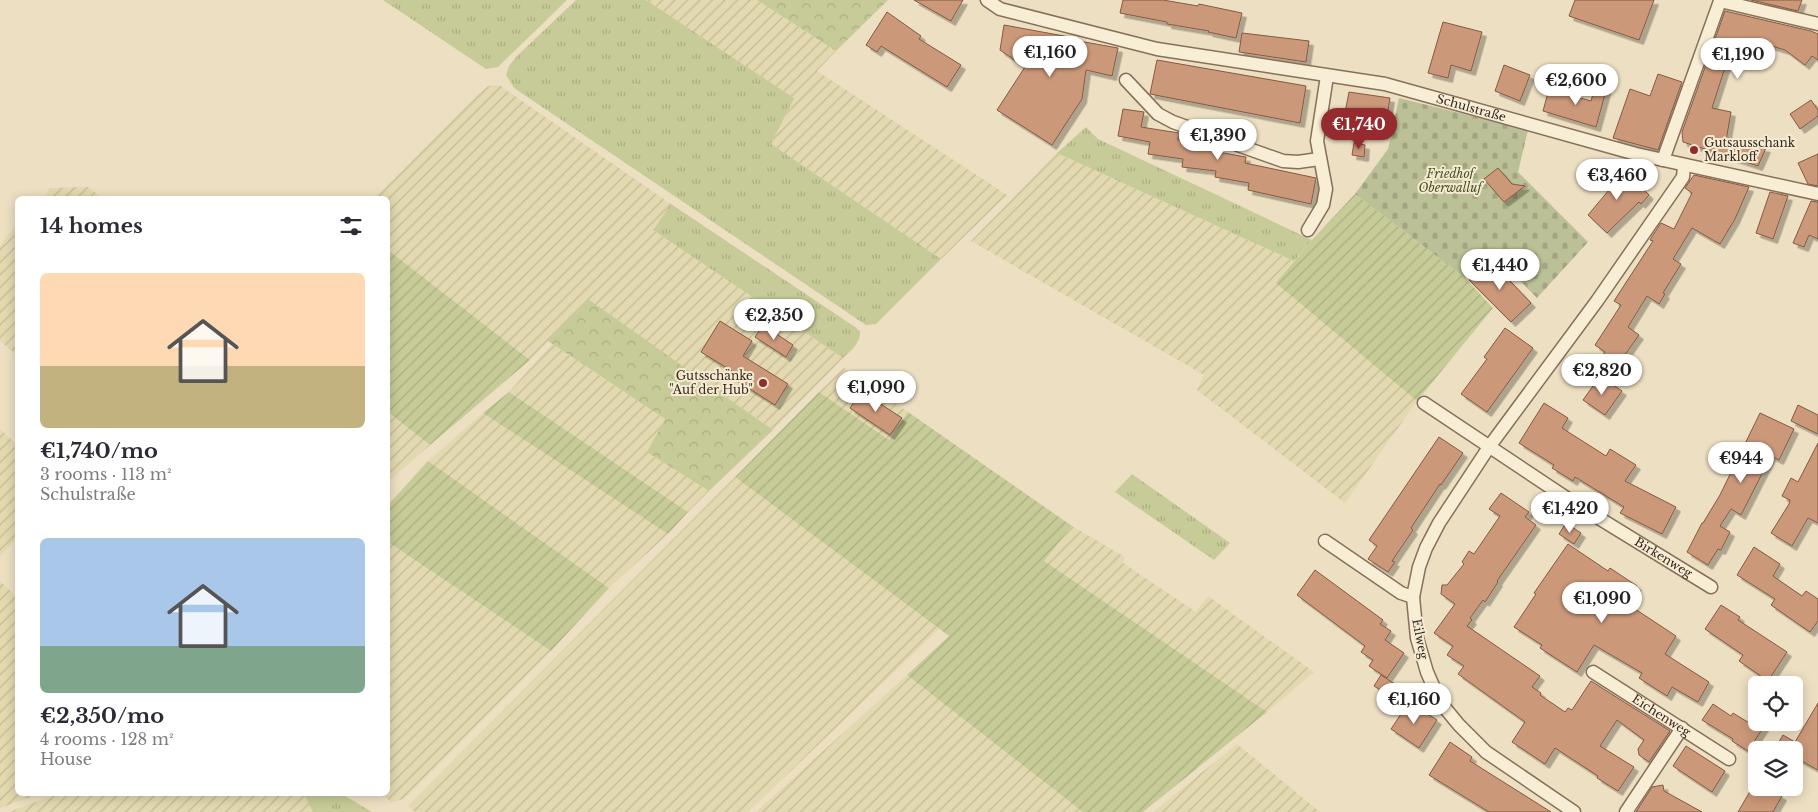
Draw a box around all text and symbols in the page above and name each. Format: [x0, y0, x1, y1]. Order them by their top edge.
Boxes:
pin: €1,160 [1009, 36, 1091, 78]
pin: €1,190 [1697, 38, 1779, 80]
text: €1,160 [1023, 42, 1077, 62]
text: €1,190 [1711, 44, 1765, 64]
pin: €2,600 [1535, 64, 1617, 106]
text: €2,600 [1545, 70, 1607, 90]
street label: Schulstraße [1435, 91, 1508, 124]
pin: €1,740 [1318, 108, 1400, 150]
text: €1,740 [1332, 114, 1386, 134]
pin: €1,390 [1177, 119, 1259, 161]
text: €1,390 [1190, 125, 1246, 145]
place label: Gutsausschank Markloff [1704, 135, 1796, 164]
marker: Gutsausschank Markloff [1688, 144, 1700, 156]
pin: €3,460 [1576, 158, 1658, 201]
text: €3,460 [1587, 165, 1647, 185]
park label: Friedhof Oberwalluf [1419, 166, 1484, 195]
icon: filters [337, 212, 365, 240]
text: 14 homes [40, 213, 143, 239]
pin: €1,440 [1459, 248, 1541, 291]
text: €1,440 [1472, 255, 1528, 275]
pin: €2,350 [733, 298, 815, 341]
text: €2,350 [745, 305, 803, 325]
icon: home [158, 306, 248, 396]
pin: €2,820 [1561, 354, 1643, 396]
text: €2,820 [1572, 360, 1632, 380]
place label: Gutsschänke "Auf der Hub" [669, 368, 753, 397]
pin: €1,090 [835, 370, 917, 413]
marker: Gutsschänke "Auf der Hub" [757, 377, 769, 389]
text: €1,090 [847, 377, 905, 397]
text: €1,740/mo [40, 438, 158, 464]
pin: €944 [1711, 442, 1771, 484]
text: €944 [1719, 448, 1763, 468]
text: 3 rooms · 113 m² [40, 464, 171, 484]
text: Schulstraße [40, 484, 136, 504]
pin: €1,420 [1529, 492, 1611, 534]
text: €1,420 [1542, 498, 1598, 518]
street label: Birkenweg [1632, 534, 1696, 581]
icon: home [158, 571, 248, 661]
pin: €1,090 [1561, 582, 1643, 624]
text: €1,090 [1573, 588, 1631, 608]
street label: Eilweg [1409, 617, 1432, 661]
map controls [1748, 676, 1803, 796]
button: locate [1748, 676, 1803, 731]
pin: €1,160 [1373, 682, 1455, 725]
text: €1,160 [1387, 689, 1441, 709]
street label: Eichenweg [1629, 691, 1694, 740]
text: €2,350/mo [40, 703, 164, 729]
text: 4 rooms · 128 m² [40, 729, 174, 749]
button: layers [1748, 741, 1803, 796]
text: House [40, 749, 92, 769]

